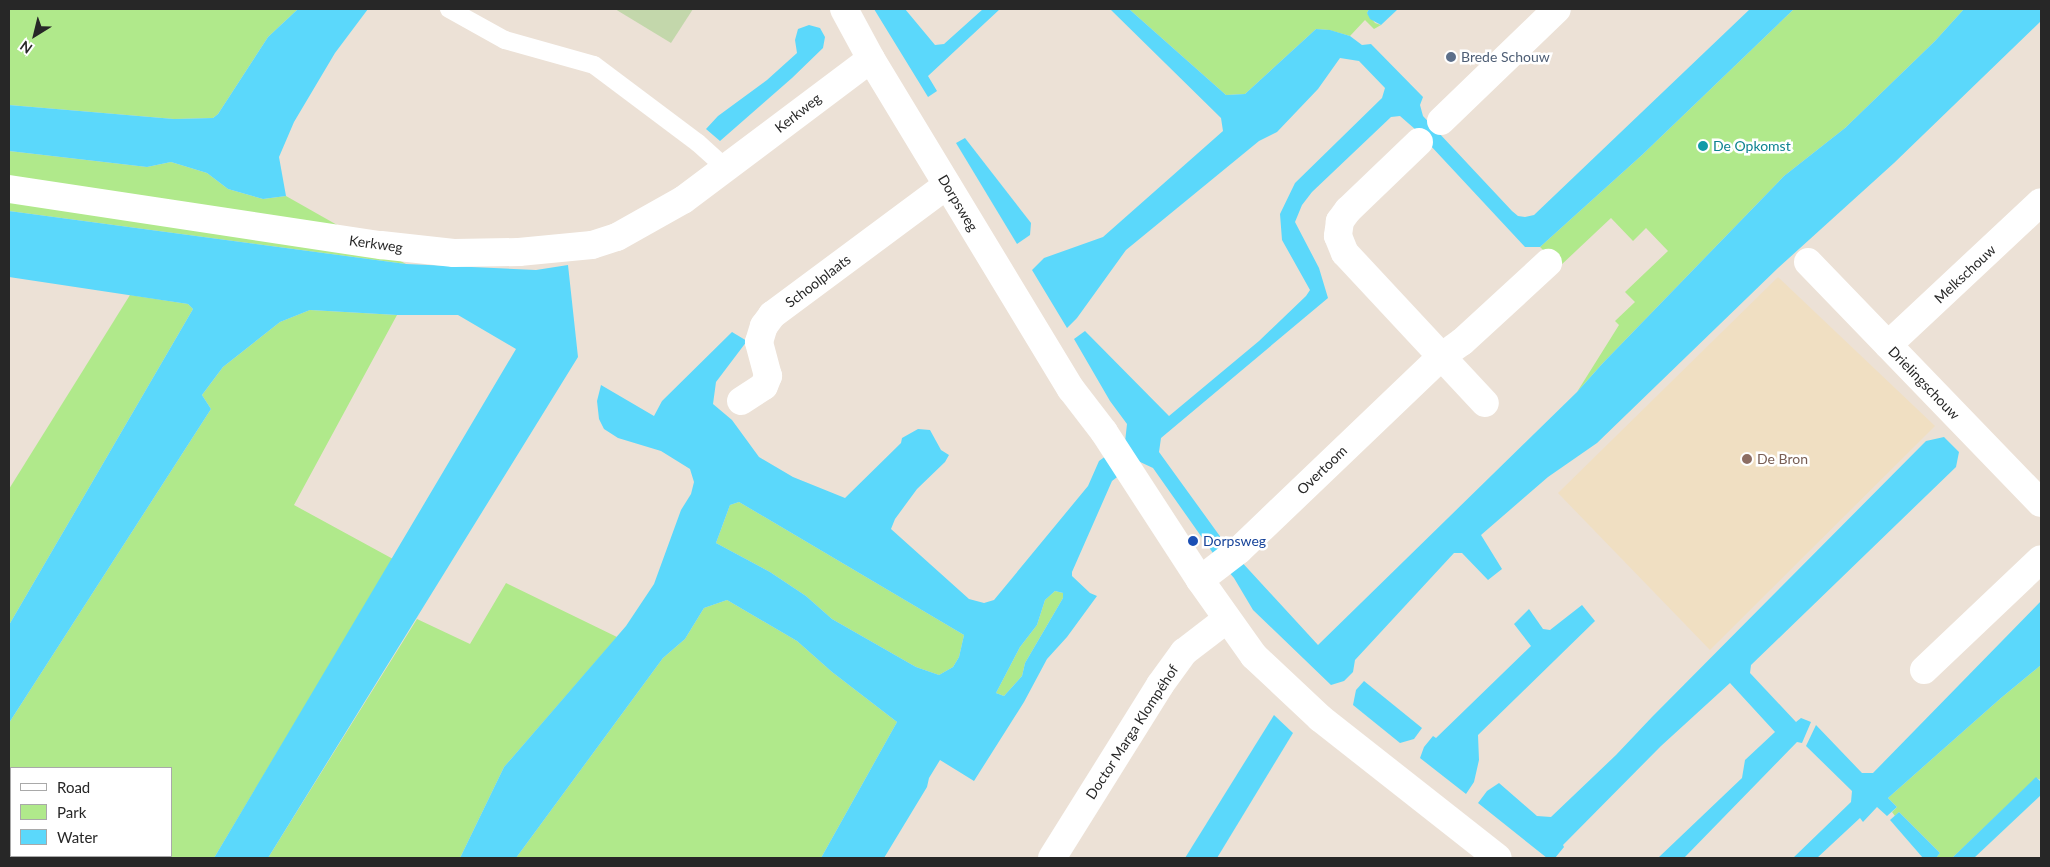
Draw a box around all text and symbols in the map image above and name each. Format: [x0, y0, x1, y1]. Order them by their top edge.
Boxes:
north arrow [10, 10, 60, 60]
text: N [17, 37, 35, 58]
place label: Brede Schouw [1461, 49, 1550, 65]
marker: Brede Schouw [1445, 51, 1457, 63]
street label: Kerkweg [772, 90, 824, 136]
place label: De Opkomst [1713, 138, 1791, 154]
marker: De Opkomst [1697, 140, 1709, 152]
street label: Dorpsweg [935, 172, 981, 234]
street label: Kerkweg [348, 232, 404, 256]
street label: Melkschouw [1931, 241, 1999, 307]
street label: Schoolplaats [782, 251, 854, 311]
street label: Drielingschouw [1885, 343, 1963, 423]
street label: Overtoom [1293, 442, 1351, 498]
place label: De Bron [1757, 451, 1808, 467]
marker: De Bron [1741, 453, 1753, 465]
place label: Dorpsweg [1203, 533, 1266, 549]
marker: Dorpsweg [1187, 535, 1199, 547]
street label: Doctor Marga Klompéhof [1082, 662, 1182, 802]
legend [10, 767, 172, 857]
text: Road [57, 778, 90, 796]
text: Park [57, 803, 86, 821]
text: Water [57, 828, 98, 846]

